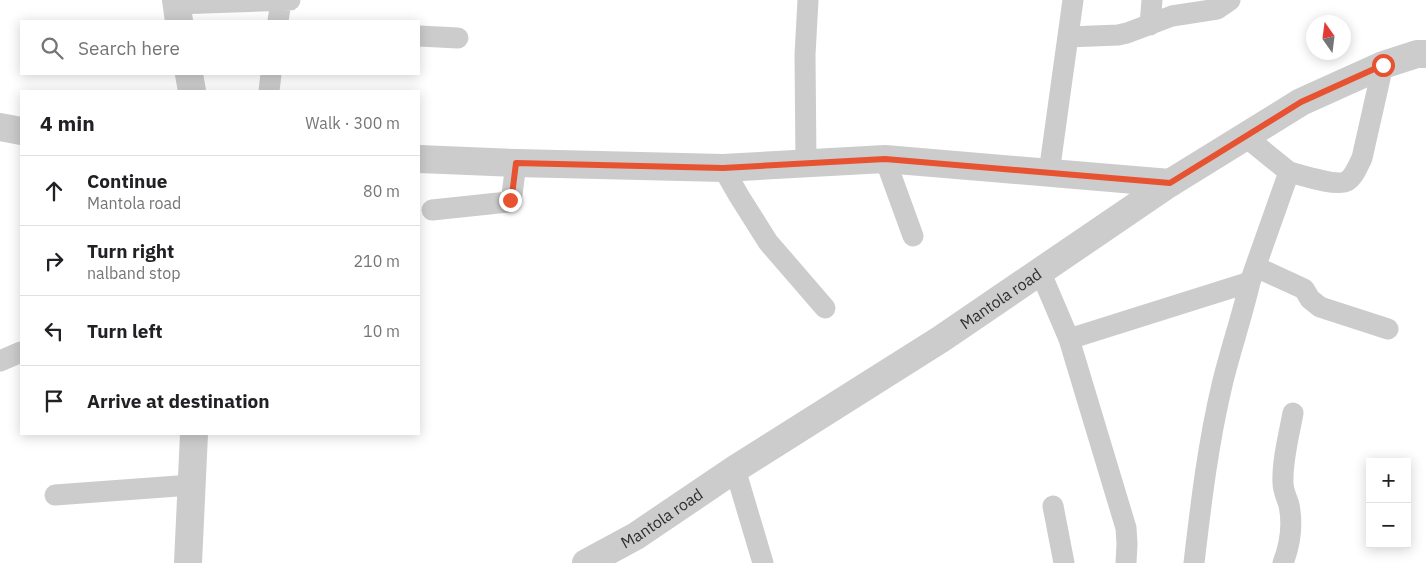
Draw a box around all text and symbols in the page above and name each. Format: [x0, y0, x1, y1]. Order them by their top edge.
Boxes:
north arrow [1306, 15, 1351, 60]
search box [20, 20, 420, 75]
icon: search [38, 34, 66, 62]
text: Search here [78, 36, 180, 60]
route start [1372, 54, 1395, 77]
text: 4 min [40, 109, 95, 137]
text: Walk · 300 m [305, 113, 400, 133]
text: Continue [87, 169, 167, 193]
icon: ahead [40, 177, 68, 205]
text: 80 m [363, 181, 400, 201]
route end [499, 189, 522, 212]
text: Mantola road [87, 193, 181, 213]
text: Turn right [87, 239, 174, 263]
icon: right [40, 247, 68, 275]
text: 210 m [353, 251, 400, 271]
text: nalband stop [87, 263, 180, 283]
street label: Mantola road [956, 264, 1045, 333]
icon: left [40, 317, 68, 345]
text: Turn left [87, 319, 163, 343]
text: 10 m [363, 321, 400, 341]
icon: arrive [40, 387, 68, 415]
text: Arrive at destination [87, 389, 270, 413]
map controls [1366, 458, 1411, 548]
button: + [1366, 458, 1411, 503]
street label: Mantola road [617, 484, 707, 552]
button: − [1366, 503, 1411, 548]

